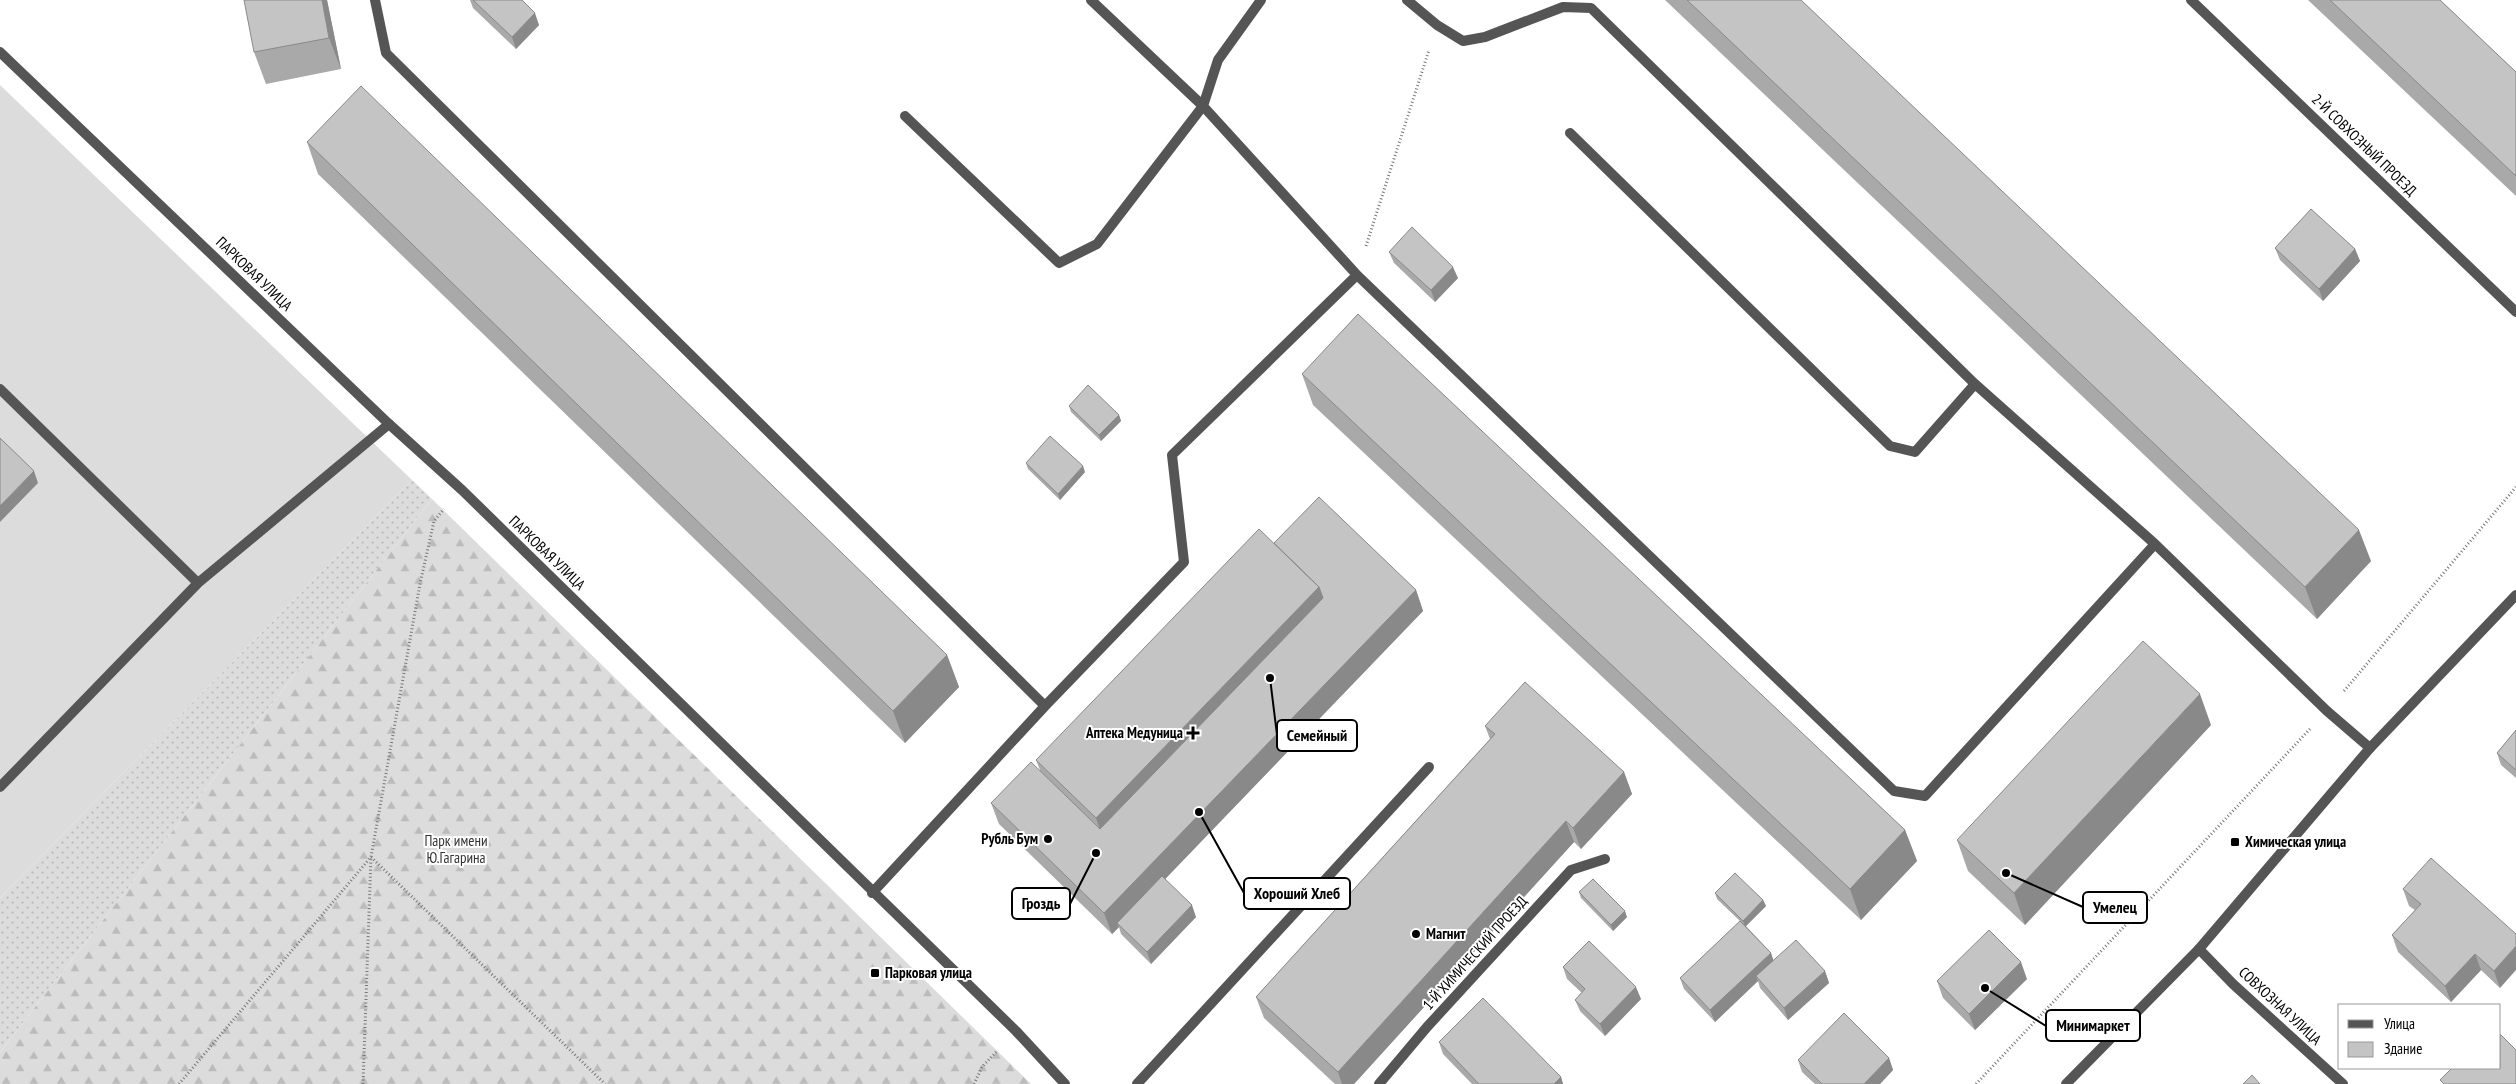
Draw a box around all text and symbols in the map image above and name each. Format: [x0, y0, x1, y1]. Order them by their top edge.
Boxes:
street label: 2-Й СОВХОЗНЫЙ ПРОЕЗД [2308, 90, 2421, 200]
street label: ПАРКОВАЯ УЛИЦА [212, 233, 297, 315]
street label: ПАРКОВАЯ УЛИЦА [505, 512, 590, 594]
callout: Семейный [1277, 720, 1357, 751]
place label: Аптека Медуница [1085, 723, 1183, 742]
text: Семейный [1287, 725, 1347, 745]
marker: Аптека Медуница [1187, 727, 1199, 739]
place label: Рубль Бум [981, 829, 1038, 848]
park label: Парк имени Ю.Гагарина [424, 831, 488, 867]
place label: Химическая улица [2245, 832, 2346, 851]
marker: Рубль Бум [1042, 833, 1054, 845]
marker: Химическая улица [2229, 836, 2241, 848]
callout: Хороший Хлеб [1244, 878, 1350, 909]
text: Хороший Хлеб [1254, 883, 1340, 903]
callout: Гроздь [1012, 888, 1070, 919]
street label: 1-Й ХИМИЧЕСКИЙ ПРОЕЗД [1418, 892, 1531, 1014]
callout: Умелец [2083, 892, 2147, 923]
text: Гроздь [1022, 893, 1061, 913]
text: Умелец [2092, 897, 2138, 917]
place label: Магнит [1426, 924, 1466, 943]
marker: Магнит [1410, 928, 1422, 940]
street label: СОВХОЗНАЯ УЛИЦА [2235, 962, 2326, 1049]
place label: Парковая улица [885, 963, 972, 982]
marker: Парковая улица [869, 967, 881, 979]
legend [2338, 1004, 2501, 1069]
callout: Минимаркет [2046, 1010, 2140, 1041]
text: Улица [2384, 1014, 2415, 1033]
text: Минимаркет [2056, 1015, 2130, 1035]
text: Здание [2384, 1039, 2422, 1058]

